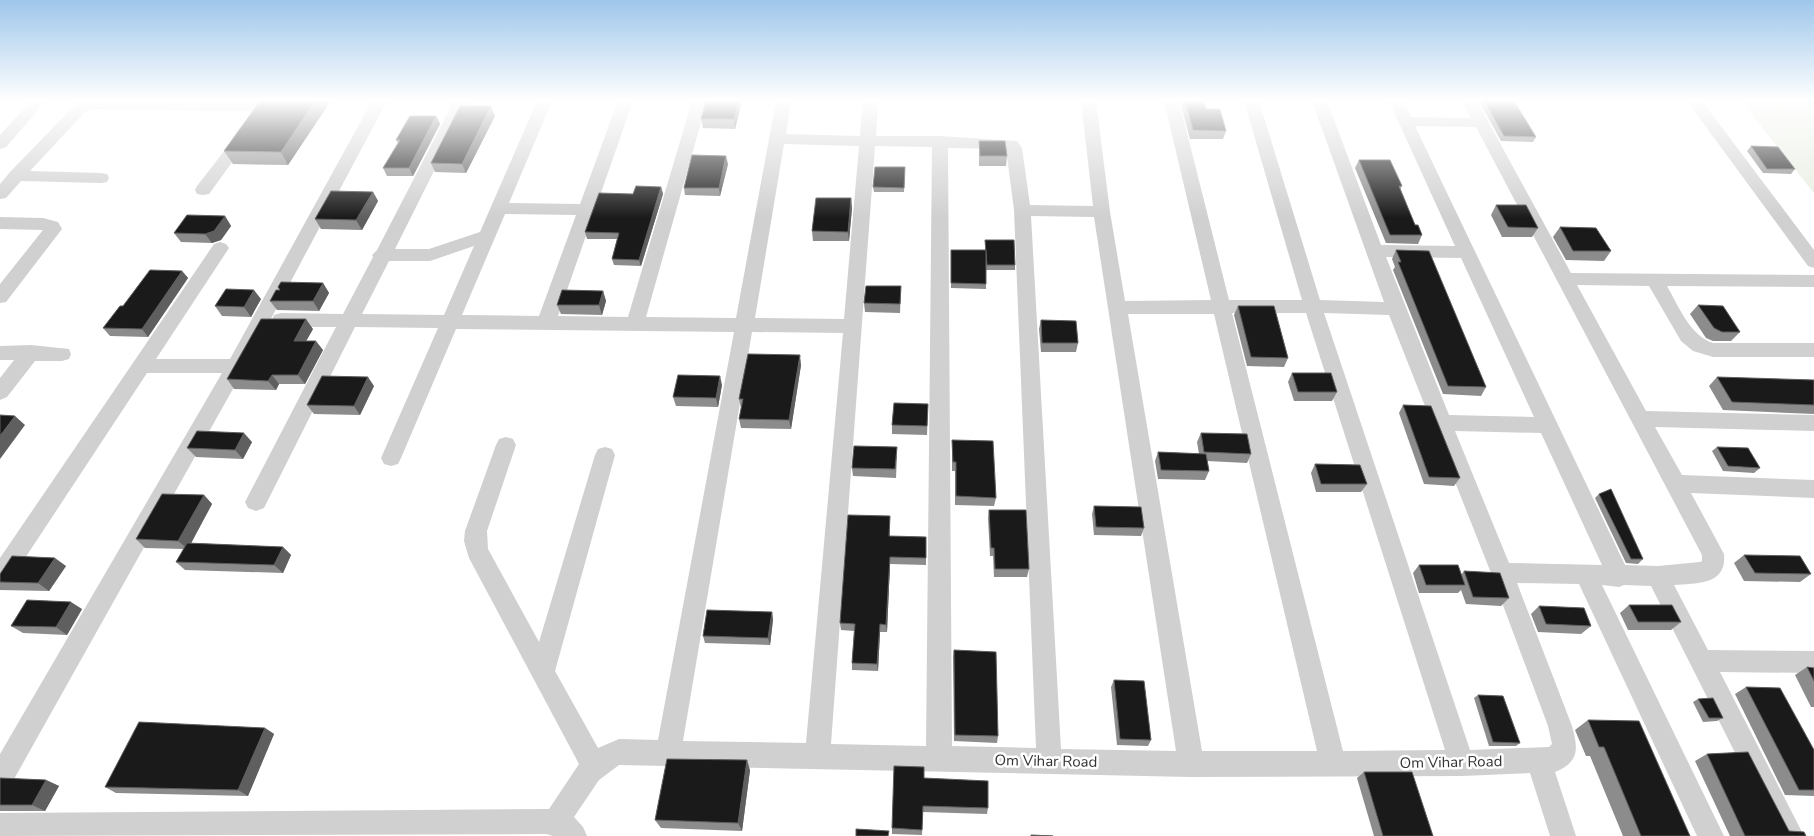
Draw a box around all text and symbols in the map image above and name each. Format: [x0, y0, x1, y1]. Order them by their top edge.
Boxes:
street label: Om Vihar Road [995, 750, 1097, 772]
street label: Om Vihar Road [1400, 751, 1502, 773]

